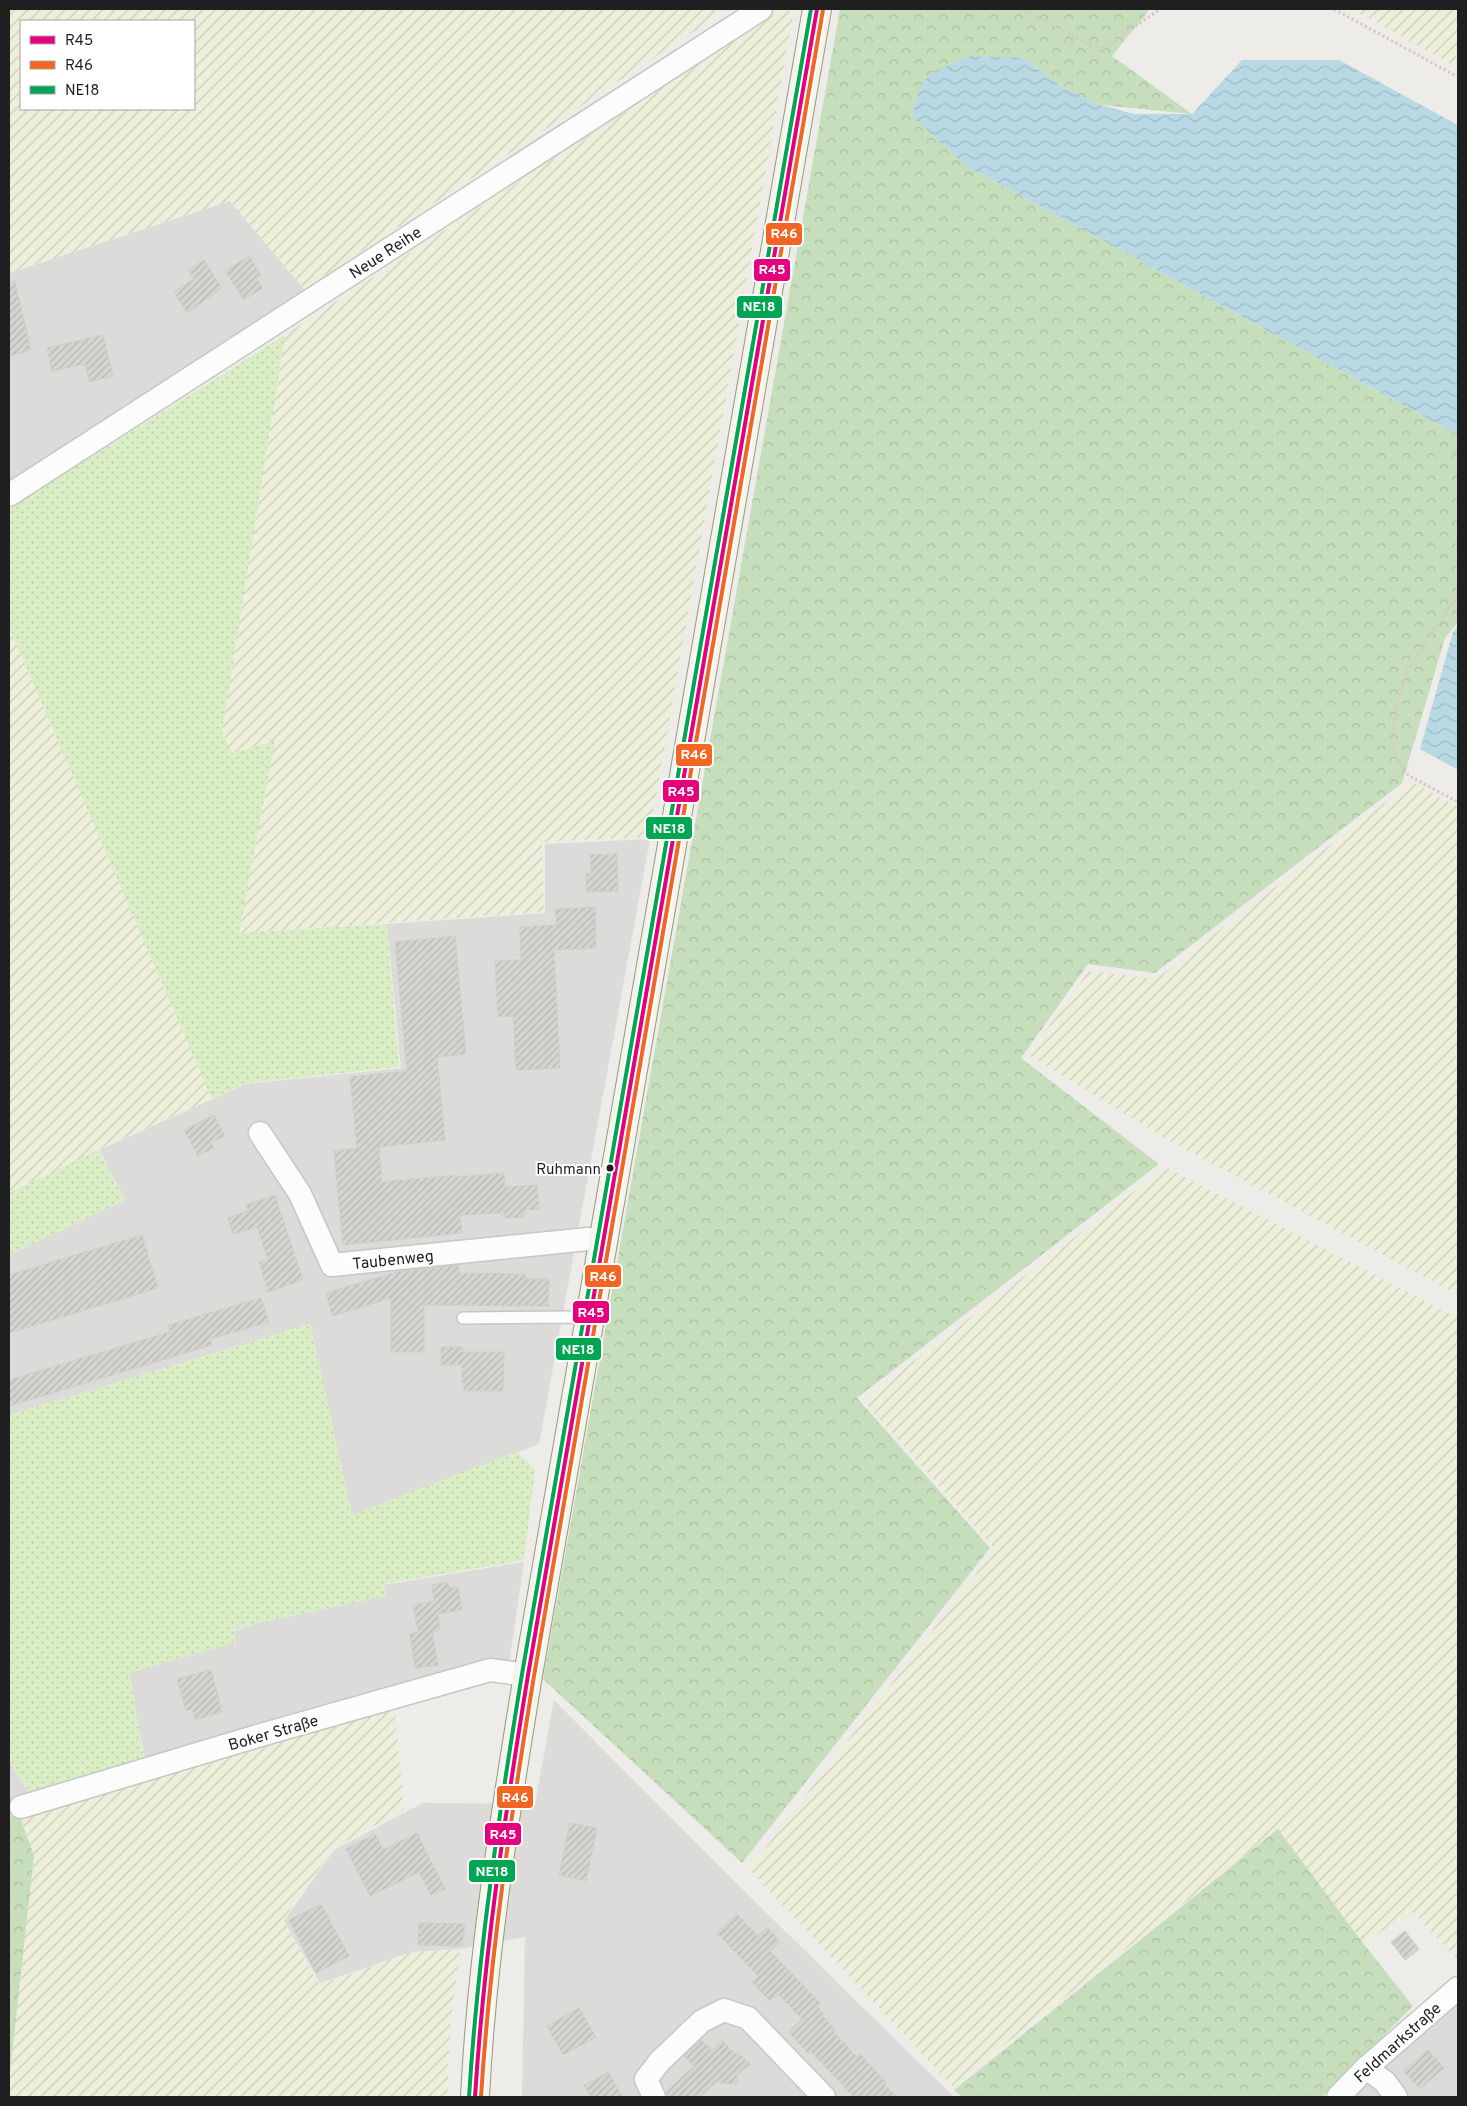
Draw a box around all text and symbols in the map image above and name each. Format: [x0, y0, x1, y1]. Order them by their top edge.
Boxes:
legend [20, 20, 195, 110]
text: R45 [65, 32, 93, 51]
text: R46 [65, 57, 93, 76]
text: NE18 [65, 82, 99, 101]
line badge: R46 [765, 222, 803, 246]
street label: Neue Reihe [346, 223, 426, 284]
text: R46 [771, 226, 798, 243]
line badge: R45 [753, 258, 791, 282]
text: R45 [759, 262, 785, 279]
line badge: NE18 [736, 295, 783, 319]
text: NE18 [742, 299, 776, 316]
line badge: R46 [675, 743, 713, 767]
text: R46 [681, 747, 708, 764]
line badge: R45 [662, 779, 700, 803]
text: R45 [668, 784, 694, 801]
line badge: NE18 [645, 816, 693, 840]
text: NE18 [652, 821, 686, 838]
place label: Ruhmann [536, 1161, 601, 1180]
marker: Ruhmann [605, 1163, 615, 1173]
street label: Taubenweg [352, 1247, 435, 1275]
line badge: R46 [584, 1264, 622, 1288]
text: R46 [590, 1269, 617, 1286]
line badge: R45 [572, 1300, 610, 1324]
text: R45 [578, 1305, 604, 1322]
line badge: NE18 [555, 1337, 602, 1361]
text: NE18 [561, 1342, 595, 1359]
street label: Boker Straße [226, 1712, 321, 1756]
line badge: R46 [496, 1785, 534, 1809]
text: R46 [502, 1790, 529, 1807]
line badge: R45 [484, 1822, 522, 1846]
text: R45 [490, 1827, 516, 1844]
line badge: NE18 [468, 1859, 516, 1883]
text: NE18 [475, 1864, 509, 1881]
street label: Feldmarkstraße [1351, 1999, 1446, 2088]

